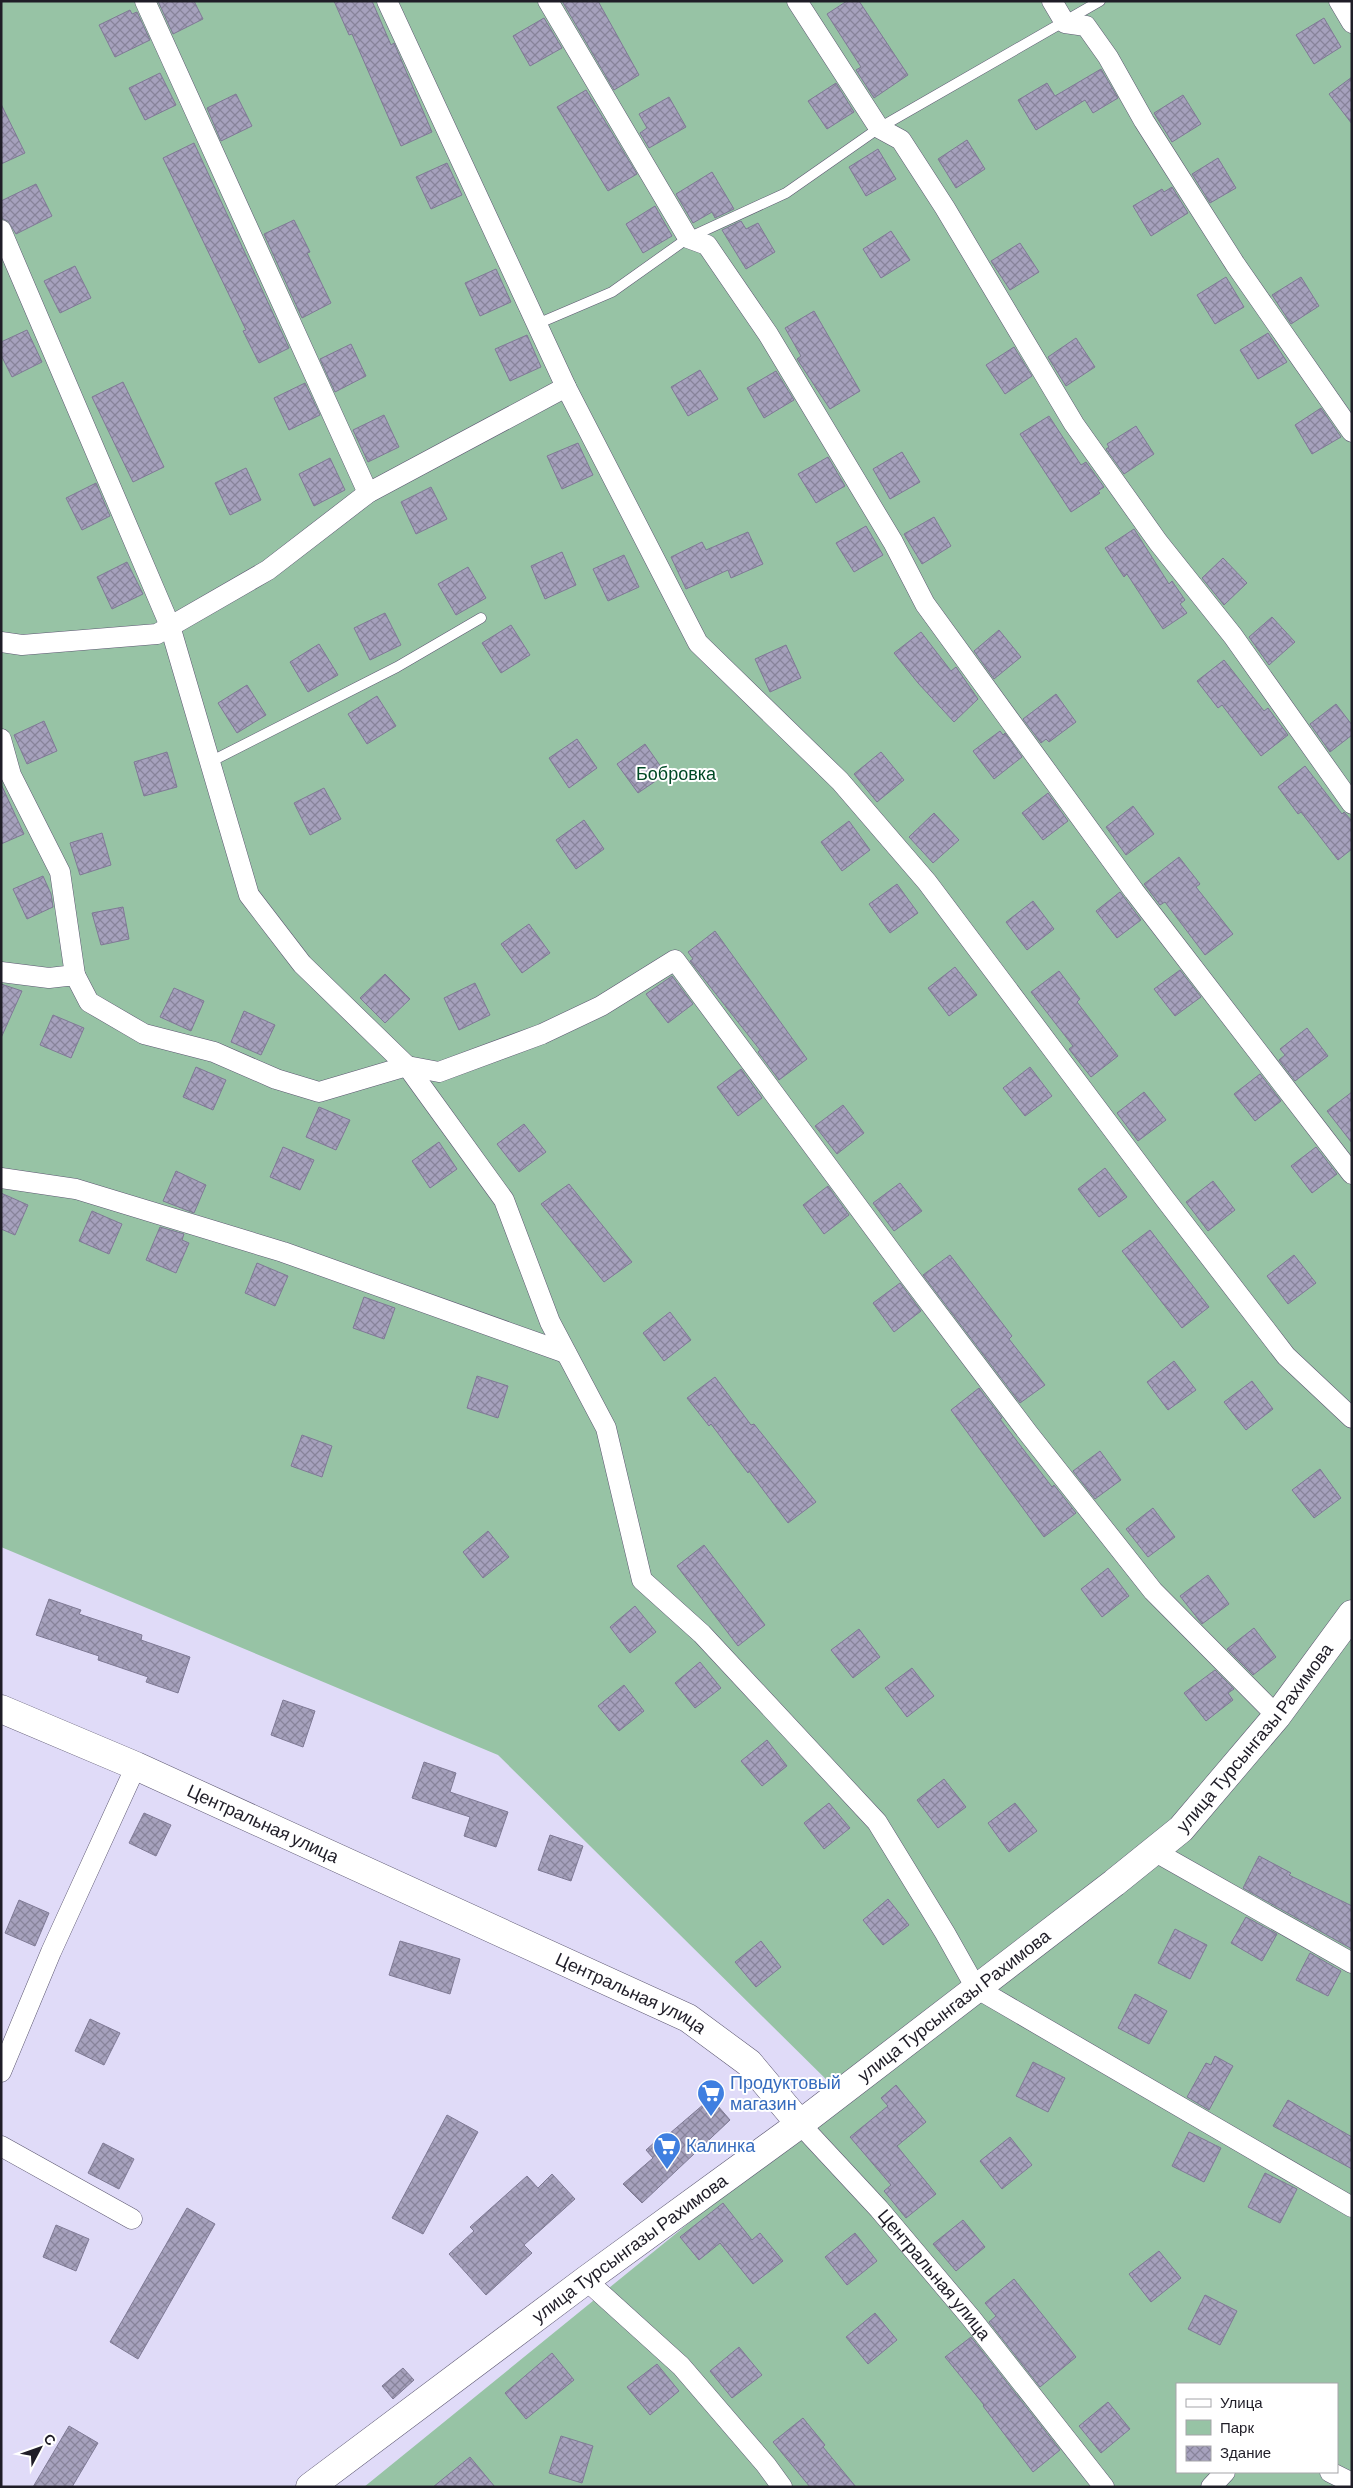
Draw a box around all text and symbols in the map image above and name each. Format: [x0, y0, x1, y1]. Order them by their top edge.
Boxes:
park label: Бобровка [636, 762, 717, 784]
street label: улица Турсынгазы Рахимова [1171, 1638, 1337, 1836]
street label: Центральная улица [184, 1779, 343, 1868]
street label: улица Турсынгазы Рахимова [853, 1924, 1055, 2086]
street label: Центральная улица [552, 1947, 712, 2038]
place label: Продуктовый магазин [730, 2071, 841, 2114]
supermarket icon: Продуктовый магазин [696, 2078, 726, 2117]
supermarket icon: Калинка [652, 2131, 682, 2170]
place label: Калинка [686, 2134, 756, 2156]
street label: улица Турсынгазы Рахимова [527, 2168, 732, 2327]
street label: Центральная улица [874, 2204, 997, 2345]
legend [1176, 2383, 1338, 2473]
text: Улица [1220, 2393, 1263, 2411]
text: Парк [1220, 2418, 1254, 2436]
north arrow [15, 2423, 65, 2473]
text: С [40, 2430, 60, 2449]
text: Здание [1220, 2443, 1271, 2461]

